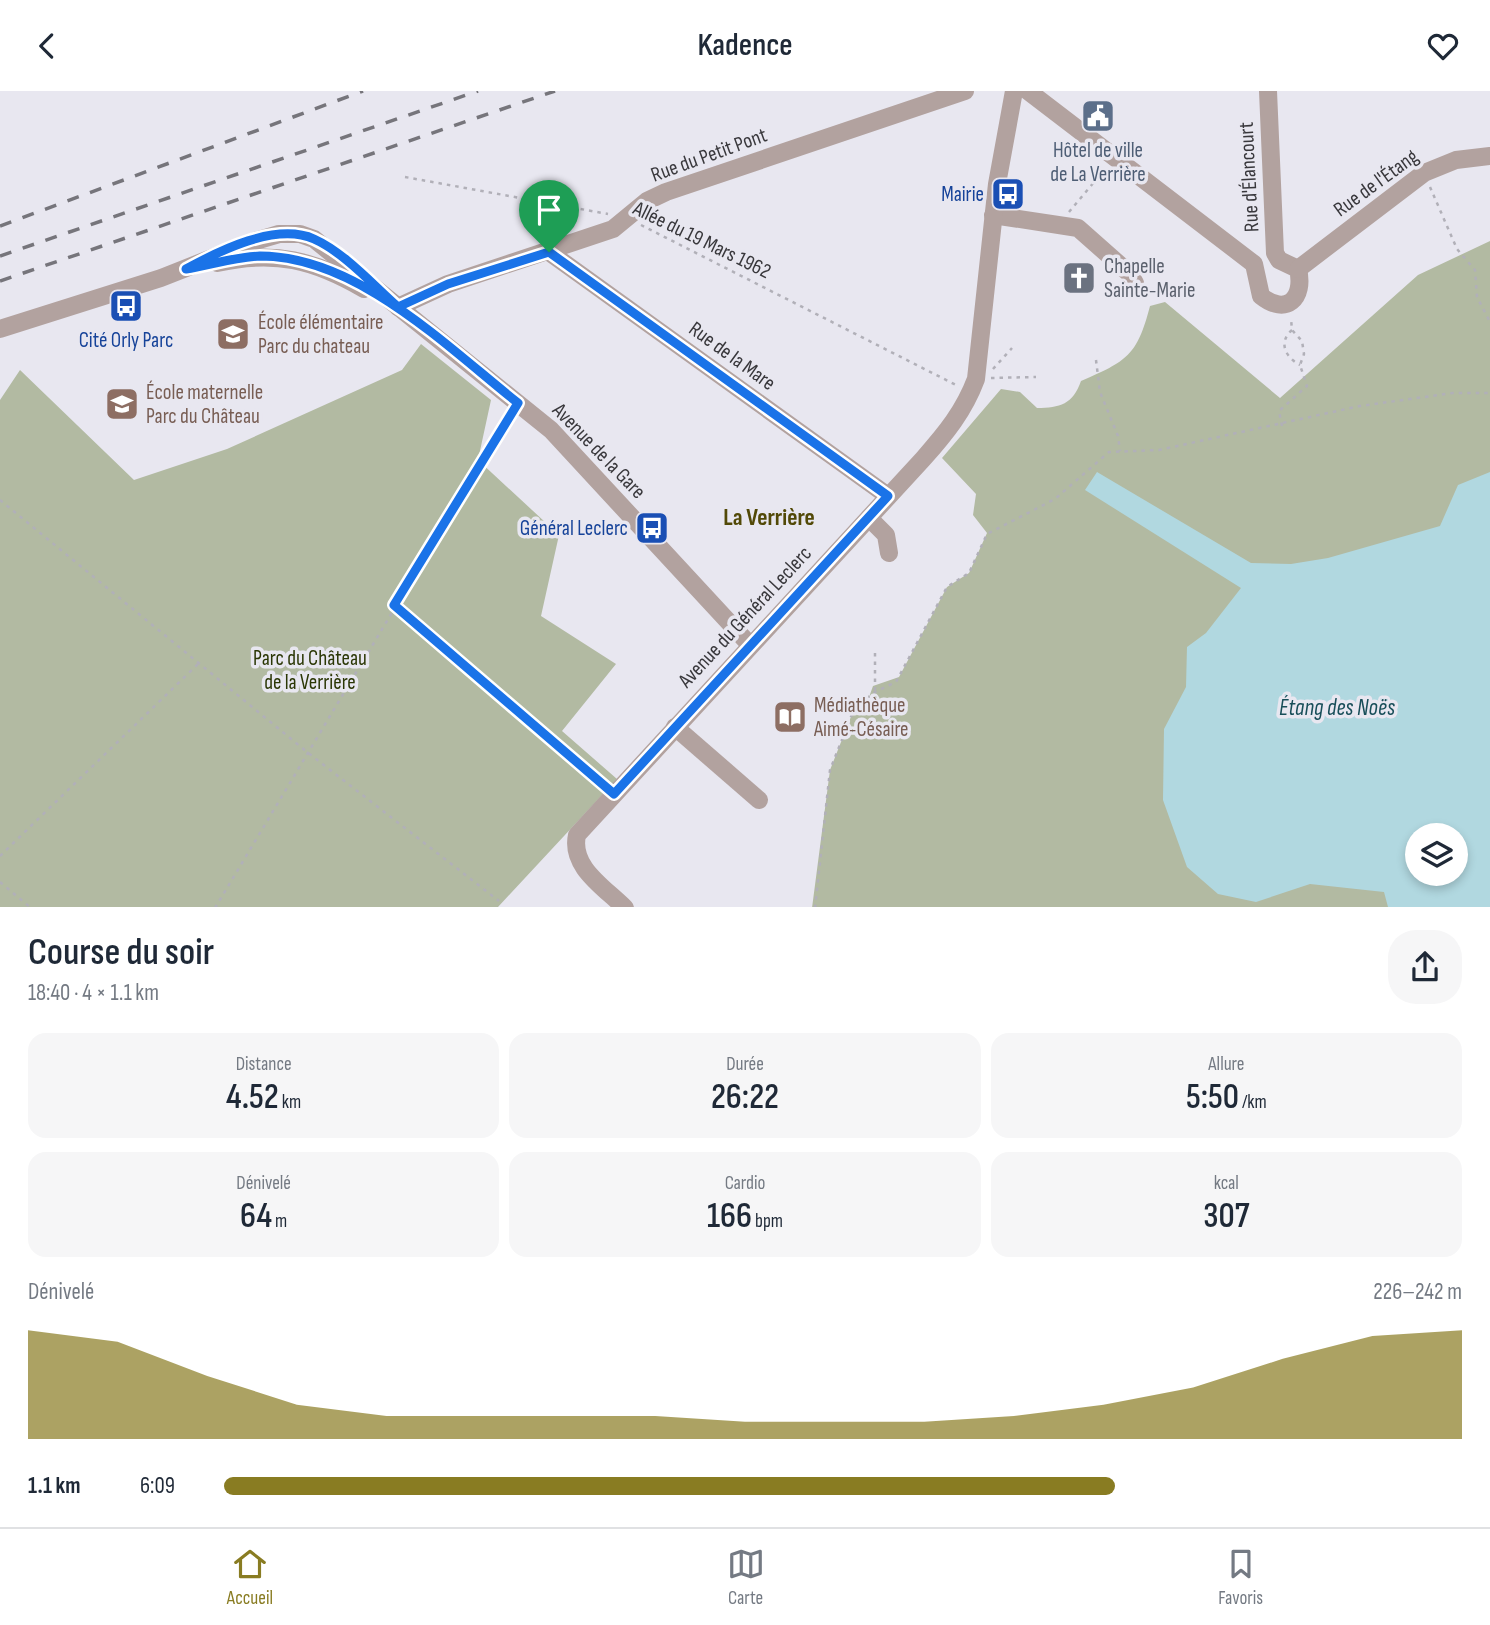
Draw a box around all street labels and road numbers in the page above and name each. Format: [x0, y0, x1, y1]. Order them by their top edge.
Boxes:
street label: Rue d'Élancourt [1234, 121, 1264, 233]
street label: Rue du Petit Pont [648, 122, 770, 188]
street label: Rue de l'Étang [1329, 144, 1423, 222]
street label: Allée du 19 Mars 1962 [628, 195, 775, 284]
street label: Rue de la Mare [684, 316, 780, 396]
street label: Avenue de la Gare [547, 397, 651, 504]
street label: Avenue du Général Leclerc [673, 541, 817, 693]

